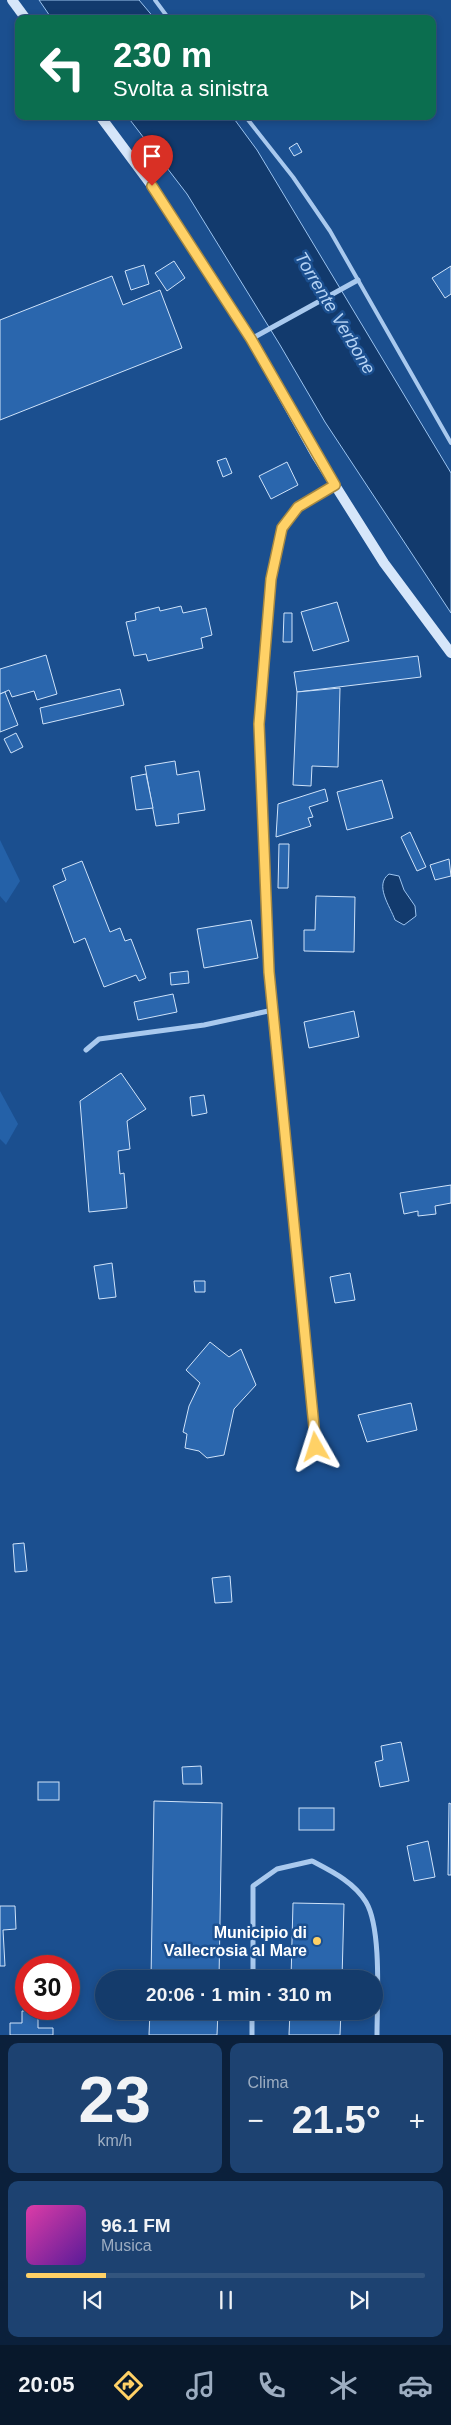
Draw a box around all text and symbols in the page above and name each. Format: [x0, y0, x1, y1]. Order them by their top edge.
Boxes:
icon: left [30, 35, 95, 100]
text: 230 m [113, 35, 212, 74]
text: Svolta a sinistra [113, 76, 268, 101]
pin [131, 135, 173, 186]
icon: arrive [138, 142, 166, 170]
water label: Torrente Verbone [291, 248, 379, 378]
position arrow [289, 1420, 341, 1472]
place label: Municipio di Vallecrosia al Mare [164, 1924, 307, 1959]
marker: Municipio di Vallecrosia al Mare [311, 1935, 323, 1947]
speed limit sign: 30 [15, 1955, 80, 2020]
text: 20:06 · 1 min · 310 m [146, 1984, 332, 2005]
text: 23 [79, 2063, 151, 2136]
text: Clima [248, 2074, 288, 2091]
text: 21.5° [292, 2099, 381, 2141]
text: − [248, 2105, 264, 2136]
text: + [409, 2105, 425, 2136]
text: km/h [97, 2132, 132, 2149]
text: 96.1 FM [101, 2215, 171, 2236]
text: Musica [101, 2237, 152, 2254]
icon: previous [79, 2286, 107, 2314]
icon: pause [212, 2286, 240, 2314]
icon: next [345, 2286, 373, 2314]
icon: directions [111, 2368, 146, 2403]
icon: music [183, 2368, 218, 2403]
icon: phone [254, 2368, 289, 2403]
icon: climate [326, 2368, 361, 2403]
icon: car [398, 2368, 433, 2403]
text: 20:05 [18, 2372, 75, 2397]

